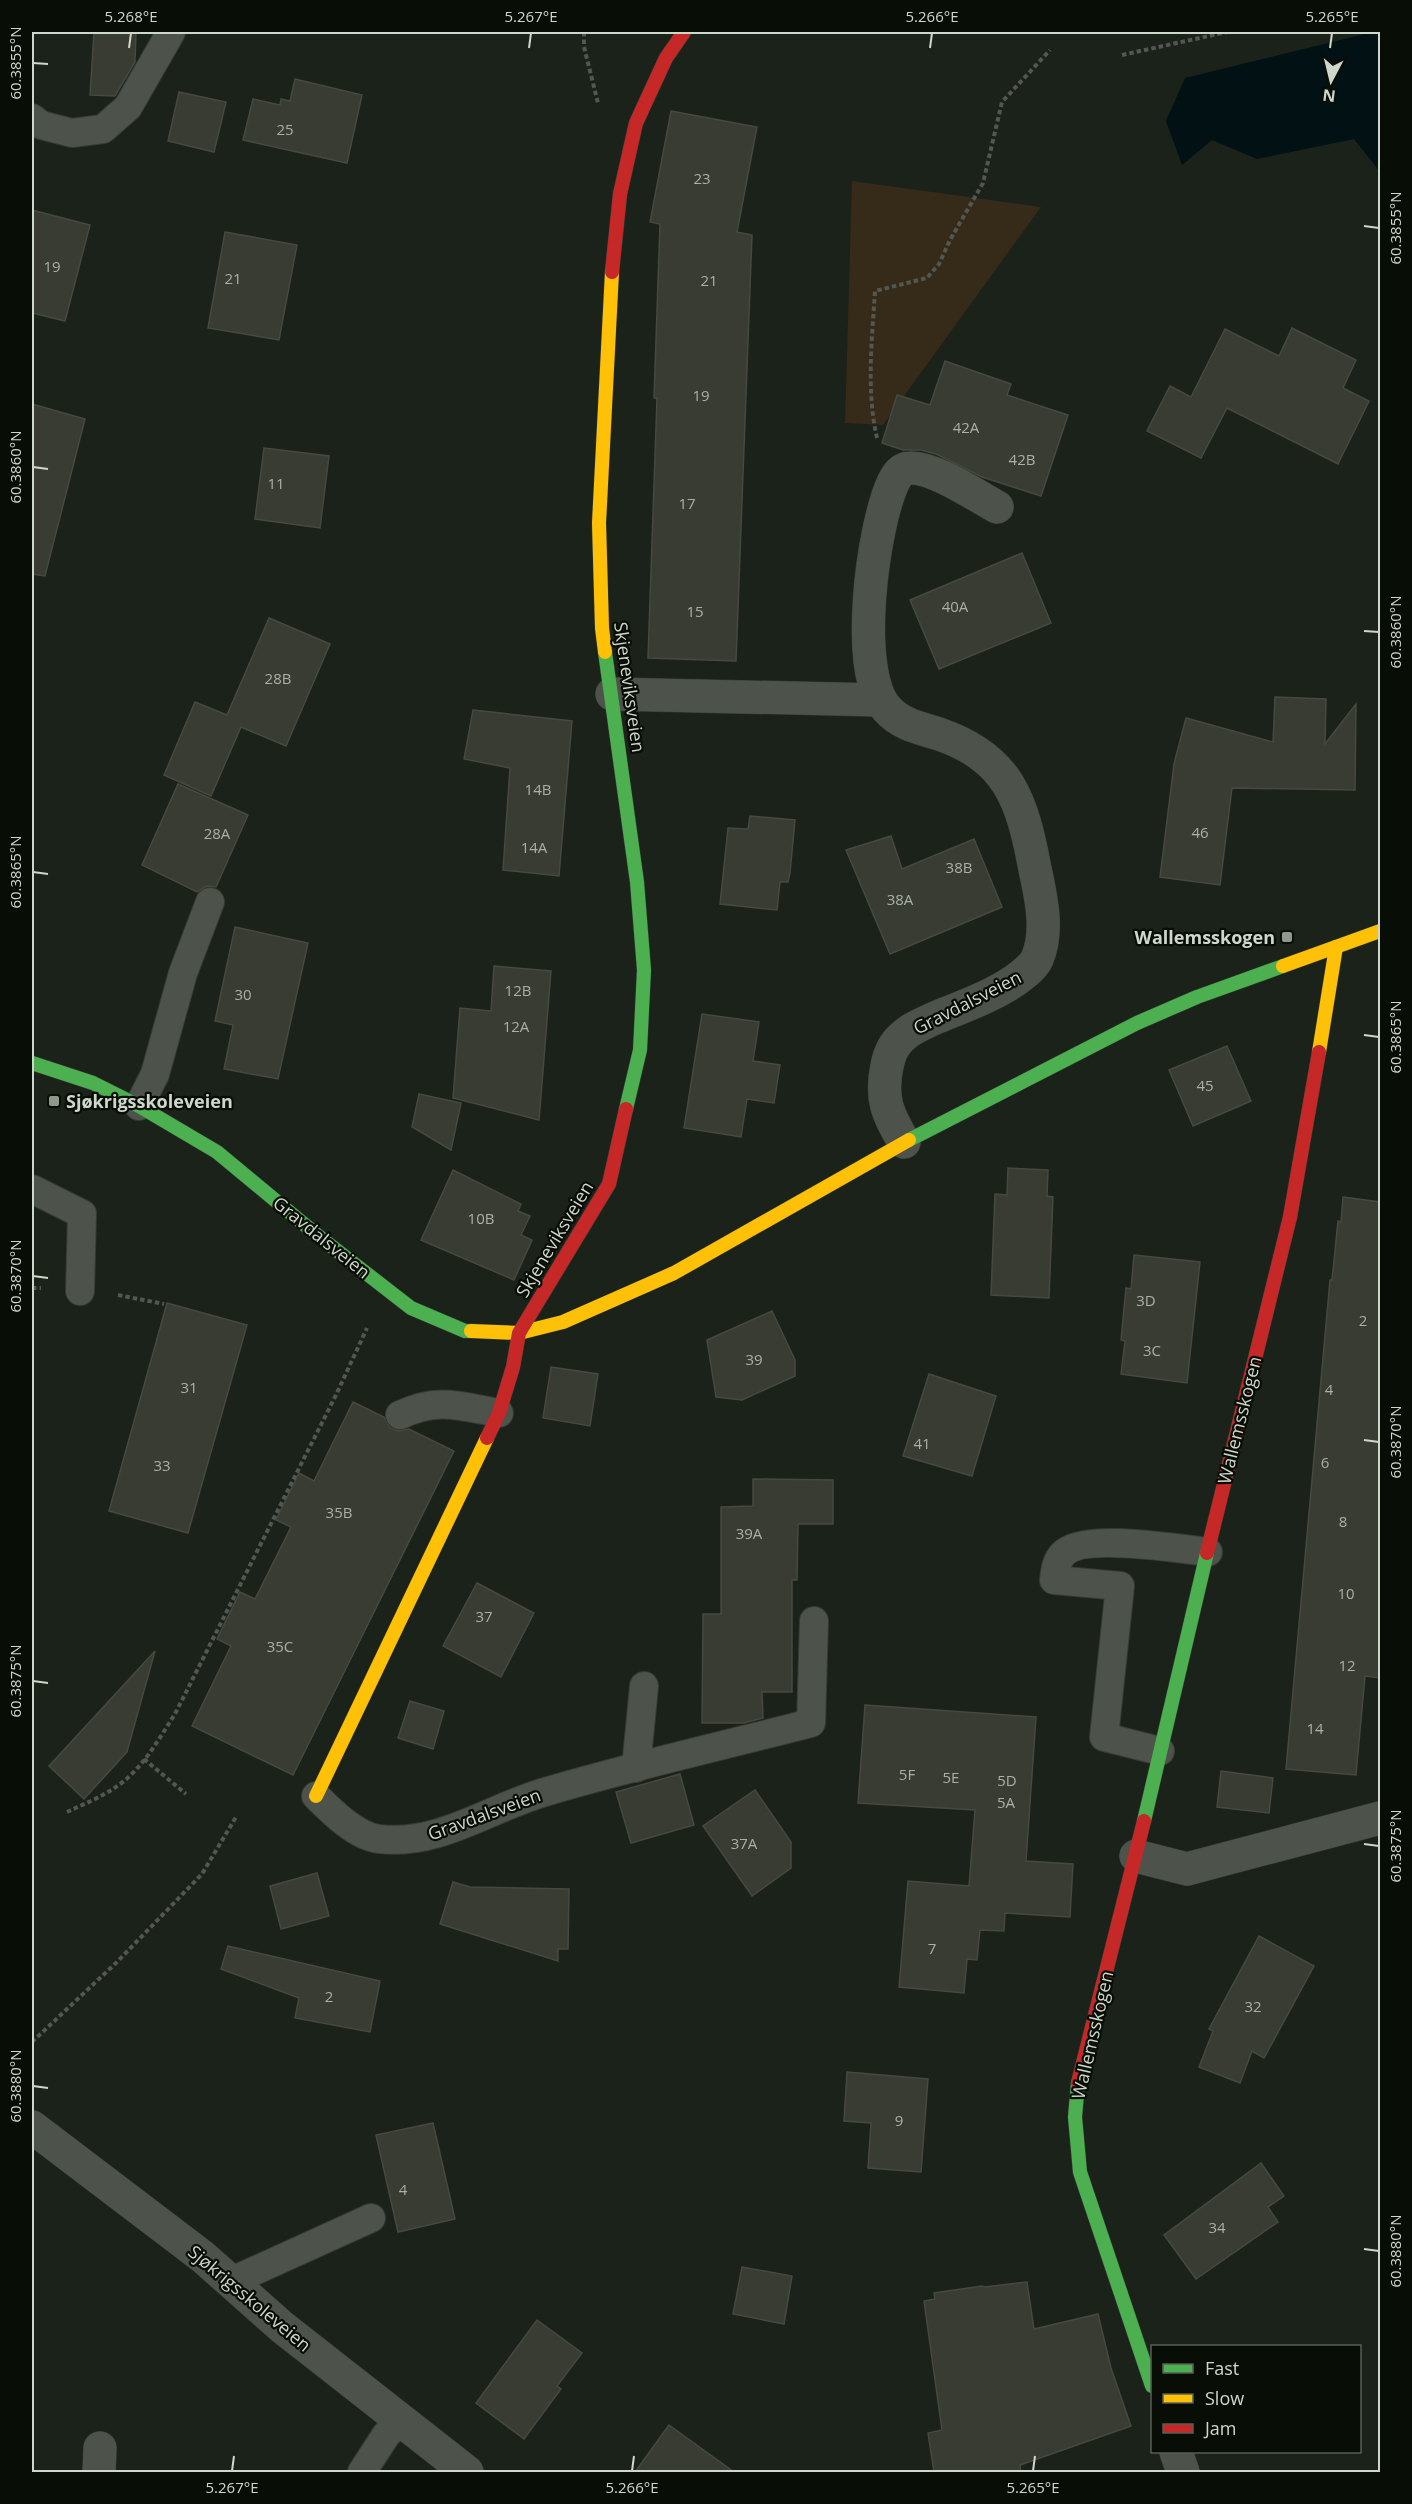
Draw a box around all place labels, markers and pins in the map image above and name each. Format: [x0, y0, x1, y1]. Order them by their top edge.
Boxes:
place label: Wallemsskogen [1135, 925, 1275, 949]
marker: Wallemsskogen [1280, 930, 1294, 944]
place label: Sjøkrigsskoleveien [66, 1089, 233, 1113]
marker: Sjøkrigsskoleveien [47, 1094, 61, 1108]

